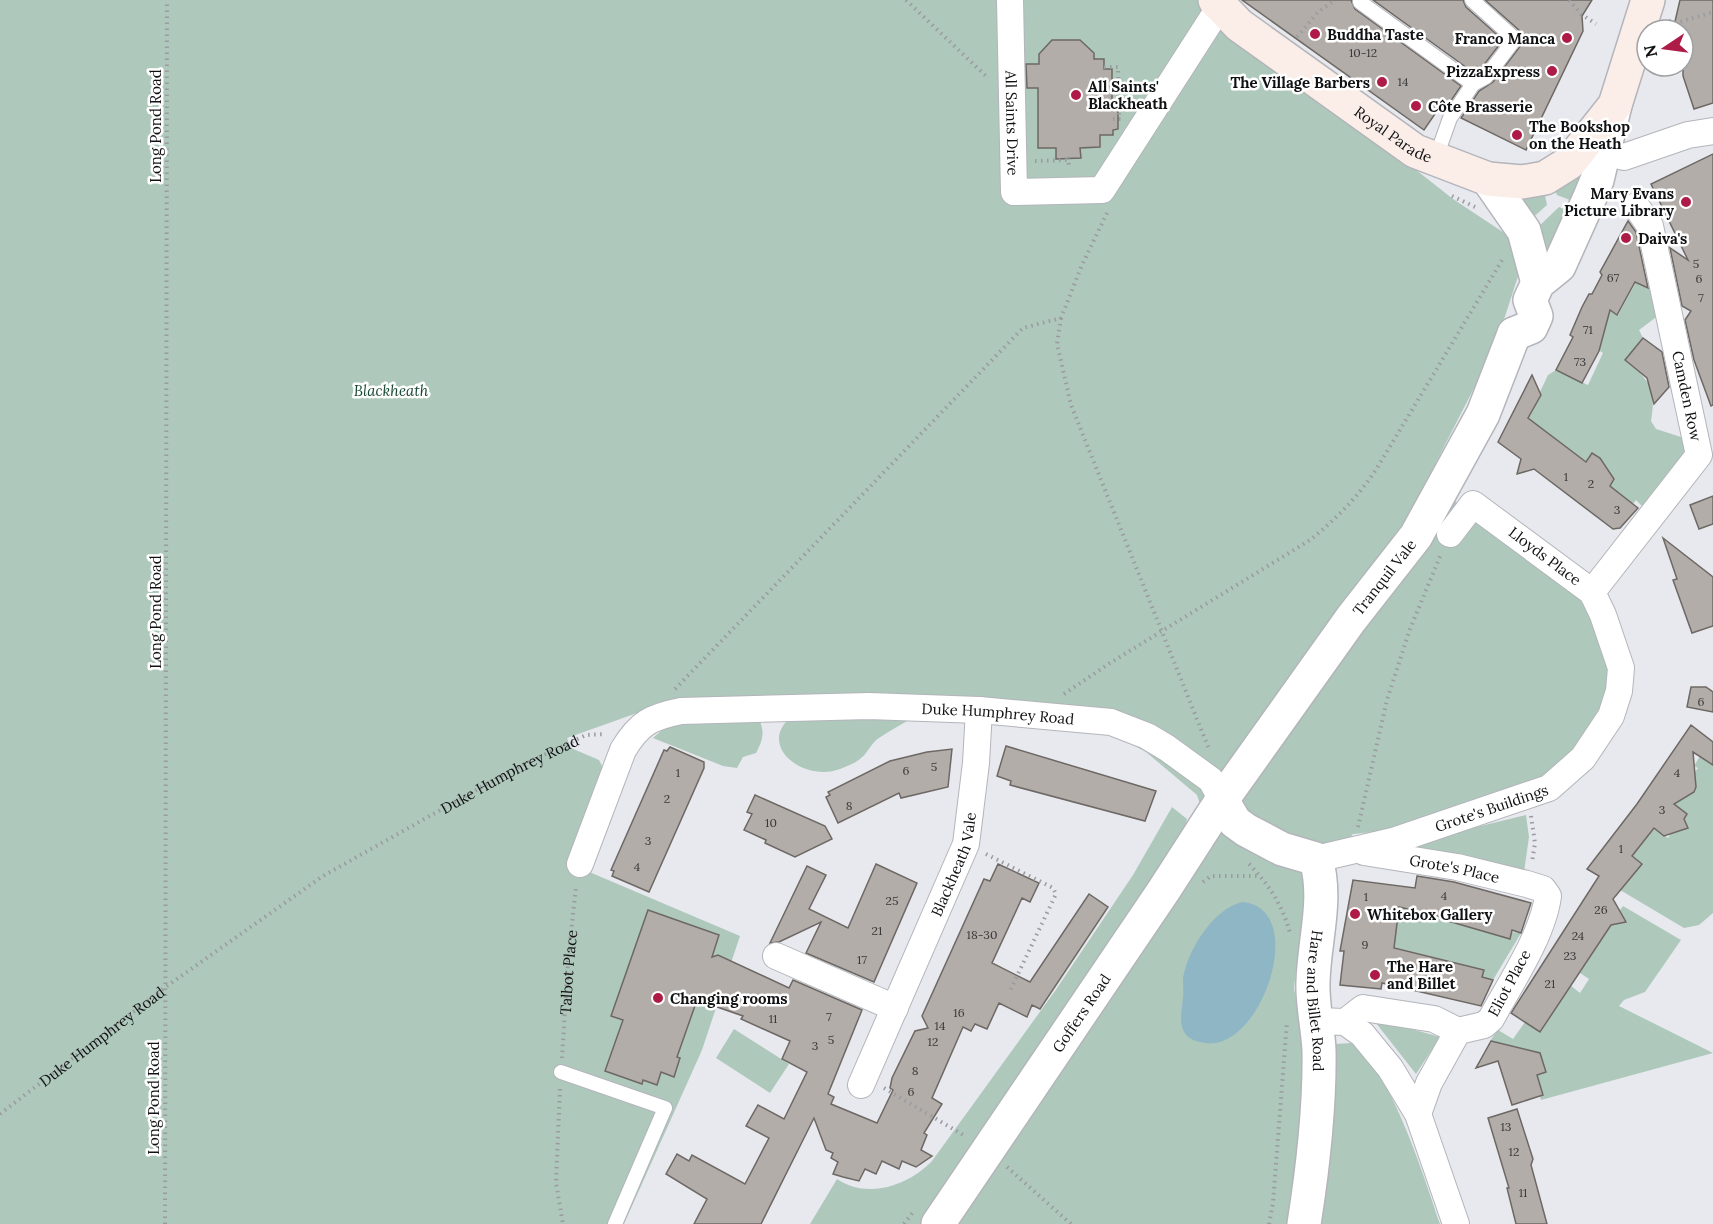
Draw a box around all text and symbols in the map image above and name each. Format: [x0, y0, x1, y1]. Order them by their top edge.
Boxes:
north arrow [1635, 18, 1695, 78]
place label: Buddha Taste [1327, 25, 1424, 44]
marker: Buddha Taste [1308, 27, 1322, 41]
place label: Franco Manca [1454, 29, 1555, 48]
marker: Franco Manca [1560, 31, 1574, 45]
text: N [1639, 43, 1662, 60]
house number: 10-12 [1349, 45, 1377, 60]
place label: PizzaExpress [1446, 62, 1540, 81]
marker: PizzaExpress [1545, 64, 1559, 78]
street label: Long Pond Road [146, 69, 165, 183]
street label: All Saints Drive [1002, 69, 1023, 176]
place label: The Village Barbers [1230, 73, 1370, 92]
house number: 14 [1398, 74, 1409, 89]
marker: The Village Barbers [1375, 75, 1389, 89]
place label: All Saints' Blackheath [1088, 77, 1168, 113]
marker: All Saints' Blackheath [1069, 88, 1083, 102]
place label: Côte Brasserie [1428, 97, 1533, 116]
marker: Côte Brasserie [1409, 99, 1423, 113]
street label: Royal Parade [1351, 101, 1435, 166]
place label: The Bookshop on the Heath [1529, 117, 1630, 153]
marker: The Bookshop on the Heath [1510, 128, 1524, 142]
place label: Mary Evans Picture Library [1564, 184, 1675, 220]
marker: Mary Evans Picture Library [1679, 195, 1693, 209]
place label: Daiva's [1638, 229, 1687, 248]
marker: Daiva's [1619, 231, 1633, 245]
house number: 5 [1693, 256, 1699, 271]
house number: 67 [1607, 270, 1620, 285]
house number: 6 [1696, 271, 1703, 286]
house number: 7 [1698, 290, 1704, 305]
house number: 71 [1583, 322, 1593, 337]
street label: Camden Row [1668, 349, 1706, 443]
house number: 73 [1574, 354, 1586, 369]
park label: Blackheath [354, 381, 429, 400]
house number: 1 [1564, 469, 1568, 484]
house number: 2 [1588, 476, 1594, 491]
house number: 3 [1614, 502, 1621, 517]
street label: Lloyds Place [1505, 523, 1585, 589]
street label: Tranquil Vale [1348, 535, 1420, 619]
street label: Long Pond Road [146, 555, 165, 669]
house number: 6 [1698, 694, 1705, 709]
street label: Duke Humphrey Road [921, 698, 1075, 728]
street label: Duke Humphrey Road [437, 730, 582, 818]
house number: 5 [931, 759, 937, 774]
house number: 6 [903, 763, 910, 778]
house number: 1 [676, 765, 680, 780]
house number: 4 [1674, 765, 1681, 780]
street label: Grote's Buildings [1432, 779, 1551, 836]
house number: 2 [664, 791, 670, 806]
house number: 8 [846, 798, 853, 813]
house number: 3 [1659, 802, 1666, 817]
street label: Blackheath Vale [926, 811, 979, 919]
house number: 10 [765, 815, 777, 830]
house number: 3 [645, 833, 652, 848]
house number: 1 [1619, 841, 1623, 856]
street label: Grote's Place [1408, 850, 1501, 886]
house number: 4 [634, 859, 641, 874]
house number: 4 [1441, 888, 1448, 903]
house number: 1 [1364, 889, 1368, 904]
house number: 25 [886, 893, 898, 908]
house number: 26 [1594, 902, 1608, 917]
place label: Whitebox Gallery [1367, 905, 1493, 924]
marker: Whitebox Gallery [1348, 907, 1362, 921]
house number: 21 [872, 923, 882, 938]
house number: 18-30 [967, 927, 997, 942]
house number: 24 [1572, 928, 1585, 943]
street label: Talbot Place [555, 929, 581, 1015]
street label: Hare and Billet Road [1303, 929, 1329, 1072]
house number: 9 [1362, 937, 1369, 952]
street label: Eliot Place [1483, 946, 1535, 1020]
house number: 23 [1564, 948, 1577, 963]
house number: 17 [857, 952, 867, 967]
place label: The Hare and Billet [1387, 957, 1456, 993]
marker: The Hare and Billet [1368, 968, 1382, 982]
street label: Goffers Road [1048, 970, 1114, 1056]
house number: 21 [1545, 976, 1555, 991]
street label: Duke Humphrey Road [35, 982, 168, 1090]
place label: Changing rooms [670, 989, 788, 1008]
marker: Changing rooms [651, 991, 665, 1005]
house number: 16 [953, 1005, 965, 1020]
house number: 7 [826, 1009, 832, 1024]
house number: 11 [769, 1011, 777, 1026]
house number: 14 [935, 1018, 946, 1033]
house number: 5 [828, 1032, 834, 1047]
house number: 12 [928, 1034, 938, 1049]
house number: 3 [812, 1038, 819, 1053]
street label: Long Pond Road [144, 1041, 163, 1155]
house number: 8 [912, 1063, 919, 1078]
house number: 6 [908, 1084, 915, 1099]
house number: 13 [1500, 1119, 1512, 1134]
house number: 12 [1509, 1144, 1519, 1159]
house number: 11 [1519, 1185, 1527, 1200]

